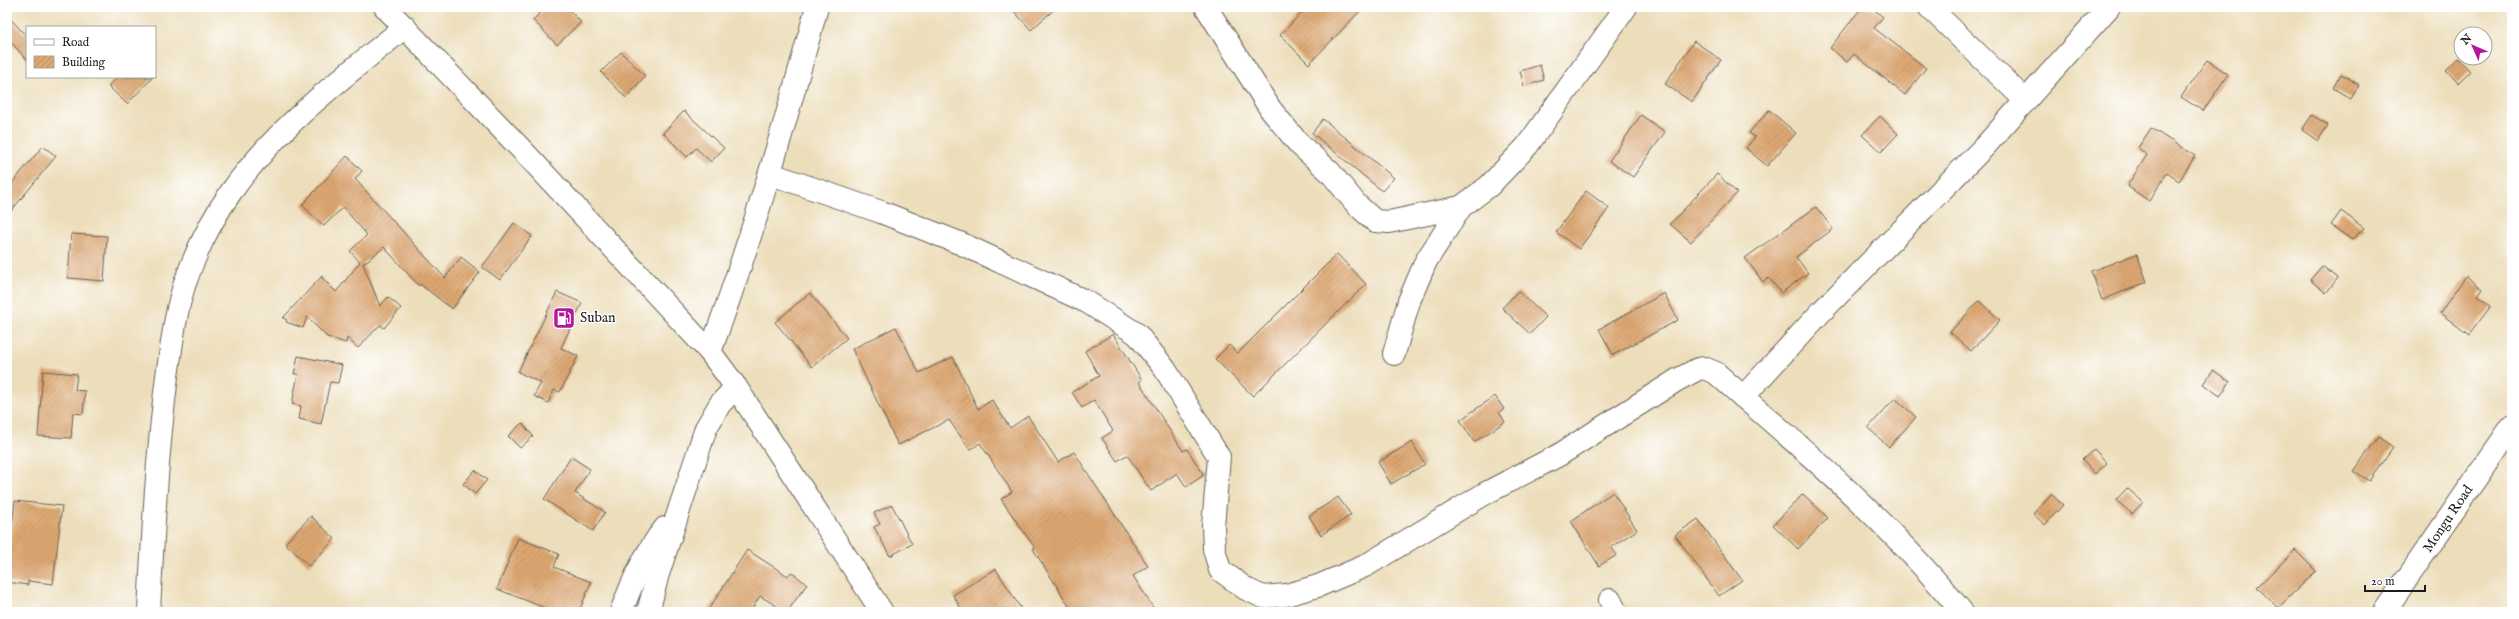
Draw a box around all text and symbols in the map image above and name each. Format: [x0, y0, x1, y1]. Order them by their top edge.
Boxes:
legend [26, 26, 156, 78]
north arrow [2453, 26, 2493, 66]
text: N [2458, 31, 2475, 49]
text: Road [62, 35, 90, 50]
text: Building [62, 55, 106, 70]
fuel station icon: Suban [551, 305, 577, 331]
place label: Suban [580, 309, 616, 327]
street label: Mongu Road [2419, 481, 2477, 556]
scale bar [2365, 567, 2425, 593]
text: 20 m [2371, 574, 2394, 589]

